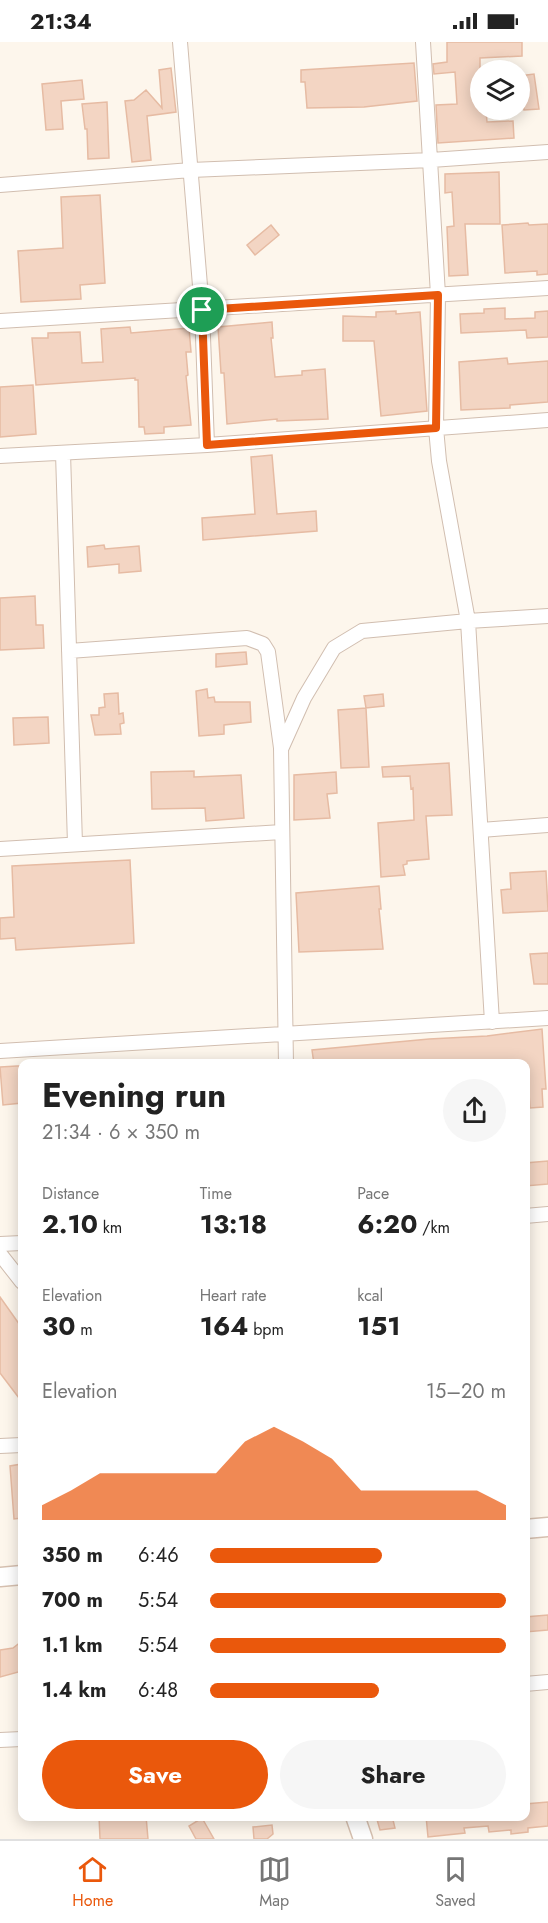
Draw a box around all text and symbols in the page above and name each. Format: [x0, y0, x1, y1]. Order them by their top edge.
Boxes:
text: 21:34 [30, 5, 92, 37]
map controls [470, 60, 530, 120]
button: layers [470, 60, 530, 120]
pin [176, 284, 227, 335]
icon: arrive [185, 293, 218, 326]
text: Evening run [42, 1072, 226, 1119]
button: share [443, 1079, 506, 1142]
text: 21:34 · 6 × 350 m [42, 1118, 200, 1147]
text: Distance [42, 1182, 99, 1205]
text: Time [200, 1182, 232, 1205]
text: Pace [357, 1182, 389, 1205]
text: 2.10 [42, 1205, 98, 1243]
text: 13:18 [200, 1205, 267, 1243]
text: 6:20 [357, 1205, 417, 1243]
text: km [98, 1216, 122, 1239]
text: /km [417, 1216, 450, 1239]
text: Elevation [42, 1284, 102, 1307]
text: Heart rate [200, 1284, 266, 1307]
text: kcal [357, 1284, 383, 1307]
text: 30 [42, 1307, 75, 1345]
text: 164 [200, 1307, 248, 1345]
text: 151 [357, 1307, 401, 1345]
text: m [75, 1318, 93, 1341]
text: bpm [248, 1318, 284, 1341]
text: Elevation [42, 1377, 117, 1406]
text: 15–20 m [426, 1377, 506, 1406]
text: 350 m [42, 1541, 103, 1570]
text: 6:46 [138, 1541, 179, 1570]
text: 700 m [42, 1586, 103, 1615]
text: 5:54 [138, 1586, 178, 1615]
text: 1.1 km [42, 1631, 103, 1660]
text: 5:54 [138, 1631, 178, 1660]
text: 1.4 km [42, 1676, 107, 1705]
text: 6:48 [138, 1676, 178, 1705]
button: Save [42, 1740, 268, 1809]
button: Share [280, 1740, 506, 1809]
tab: Home [72, 1853, 113, 1912]
tab: Map [258, 1853, 291, 1912]
tab: Saved [435, 1853, 476, 1912]

